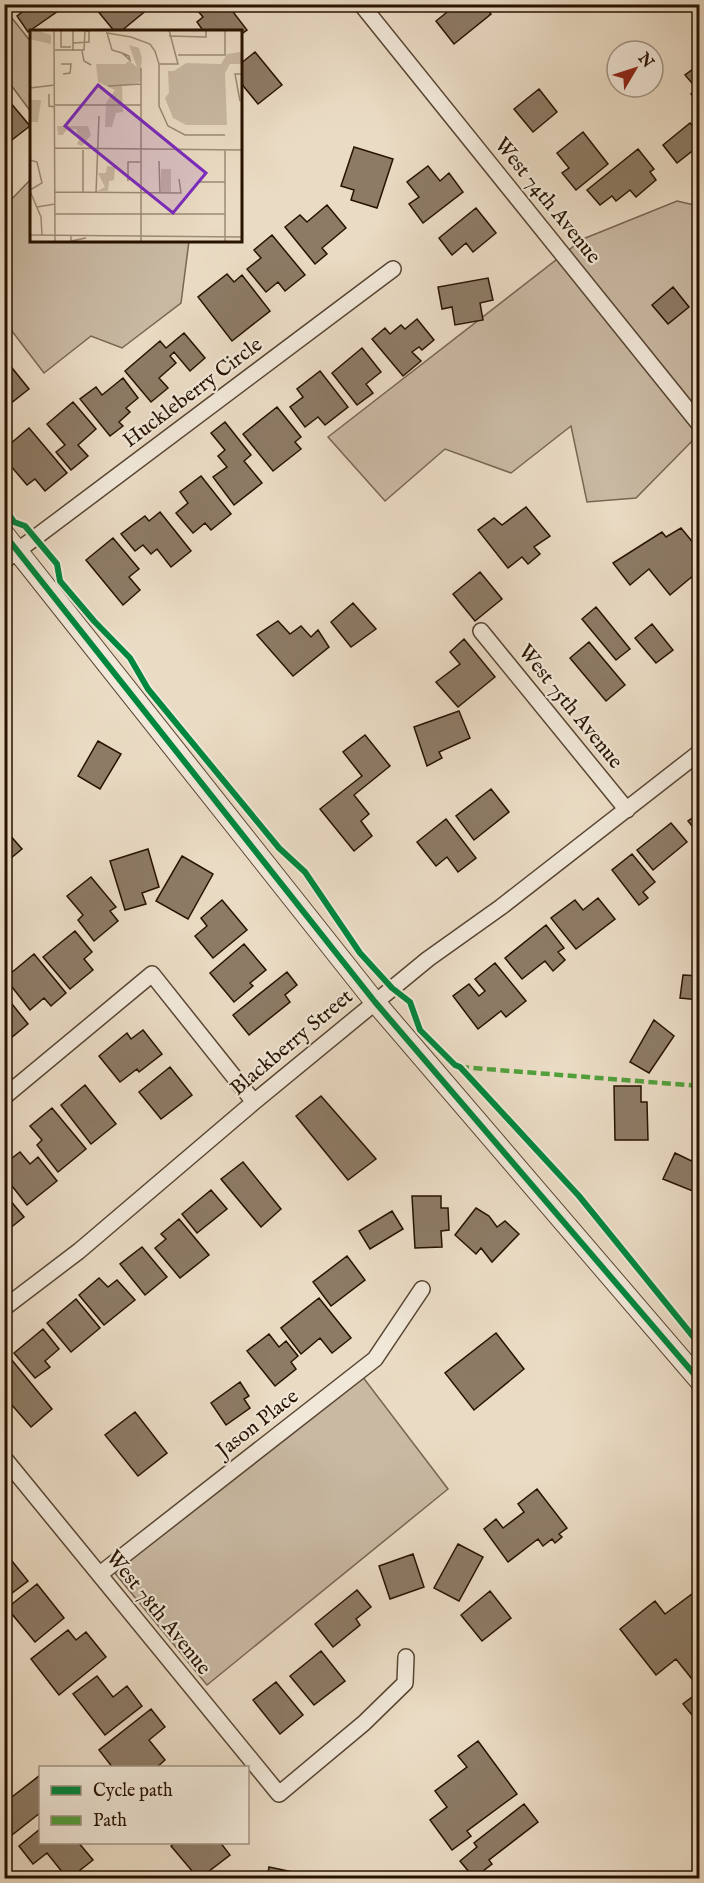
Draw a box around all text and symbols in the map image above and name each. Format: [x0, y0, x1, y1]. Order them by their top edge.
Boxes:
inset map [30, 30, 242, 242]
north arrow [605, 39, 665, 99]
text: N [632, 48, 657, 73]
street label: West 74th Avenue [488, 132, 606, 270]
street label: Huckleberry Circle [118, 331, 268, 454]
street label: West 75th Avenue [512, 639, 629, 775]
street label: Blackberry Street [225, 984, 359, 1102]
street label: Jason Place [210, 1383, 305, 1466]
street label: West 78th Avenue [99, 1545, 217, 1681]
legend [39, 1766, 249, 1844]
text: Cycle path [93, 1780, 173, 1803]
text: Path [93, 1810, 127, 1833]

